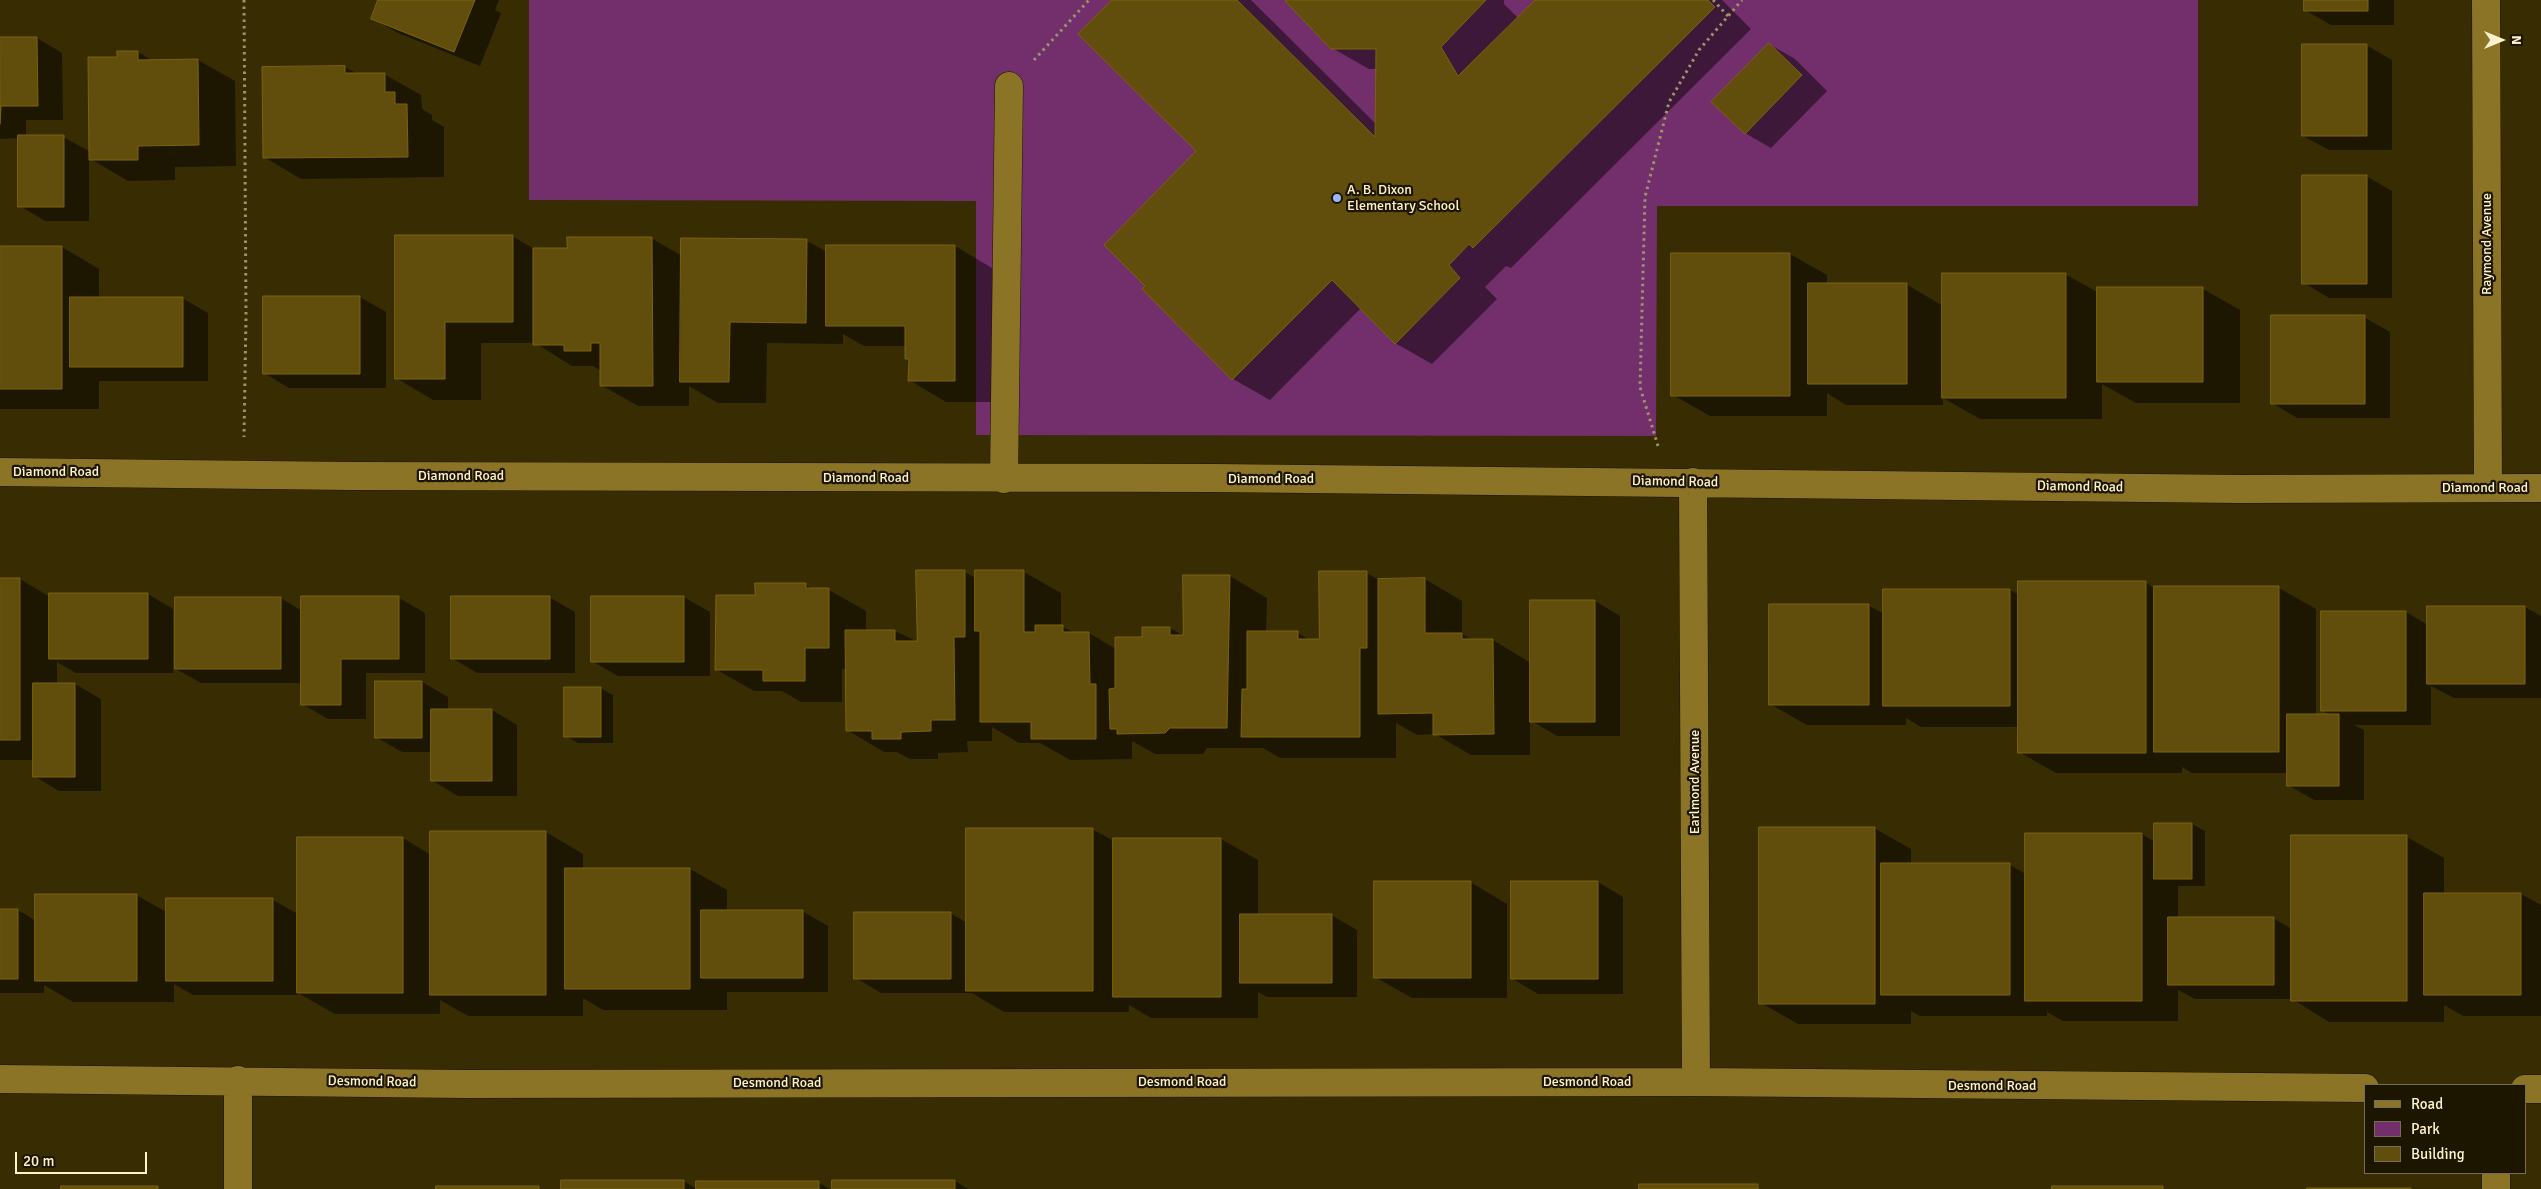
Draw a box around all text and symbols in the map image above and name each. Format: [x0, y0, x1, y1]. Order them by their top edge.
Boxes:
north arrow [2476, 15, 2526, 65]
text: N [2508, 35, 2525, 45]
place label: A. B. Dixon Elementary School [1347, 182, 1460, 214]
marker: A. B. Dixon Elementary School [1331, 192, 1343, 204]
street label: Raymond Avenue [2479, 193, 2495, 295]
street label: Diamond Road [13, 464, 99, 480]
street label: Diamond Road [418, 468, 504, 484]
street label: Diamond Road [823, 470, 909, 486]
street label: Diamond Road [1228, 471, 1314, 487]
street label: Diamond Road [1632, 473, 1718, 491]
street label: Diamond Road [2037, 478, 2123, 496]
street label: Diamond Road [2442, 480, 2528, 496]
street label: Earlmond Avenue [1687, 730, 1703, 834]
street label: Desmond Road [327, 1073, 417, 1091]
street label: Desmond Road [1138, 1074, 1226, 1090]
street label: Desmond Road [1543, 1074, 1631, 1090]
street label: Desmond Road [733, 1075, 821, 1091]
street label: Desmond Road [1948, 1078, 2036, 1094]
legend [2364, 1084, 2526, 1174]
text: Road [2411, 1095, 2443, 1113]
text: Park [2411, 1120, 2440, 1138]
scale bar [18, 1142, 150, 1174]
text: Building [2411, 1145, 2465, 1163]
text: 20 m [23, 1152, 54, 1170]

